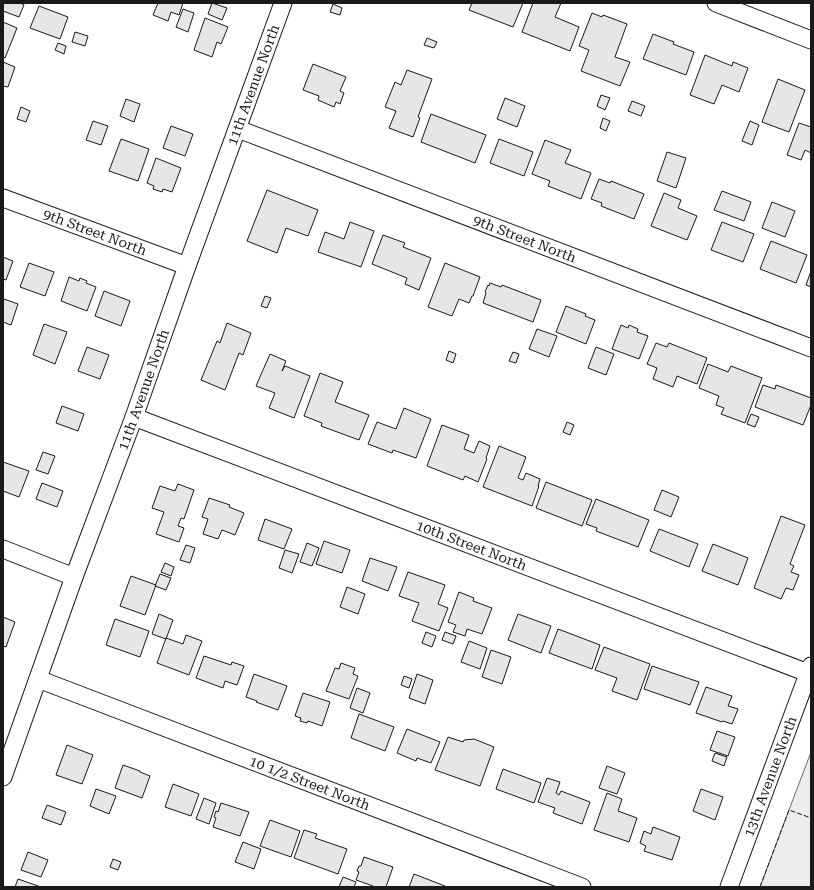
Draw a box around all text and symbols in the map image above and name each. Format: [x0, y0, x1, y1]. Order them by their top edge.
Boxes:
street label: 11th Avenue North [224, 22, 282, 147]
street label: 9th Street North [41, 206, 149, 258]
street label: 9th Street North [471, 212, 579, 266]
street label: 11th Avenue North [114, 327, 172, 452]
street label: 10th Street North [414, 517, 529, 573]
street label: 13th Avenue North [740, 714, 800, 839]
street label: 10 1/2 Street North [247, 753, 372, 813]

